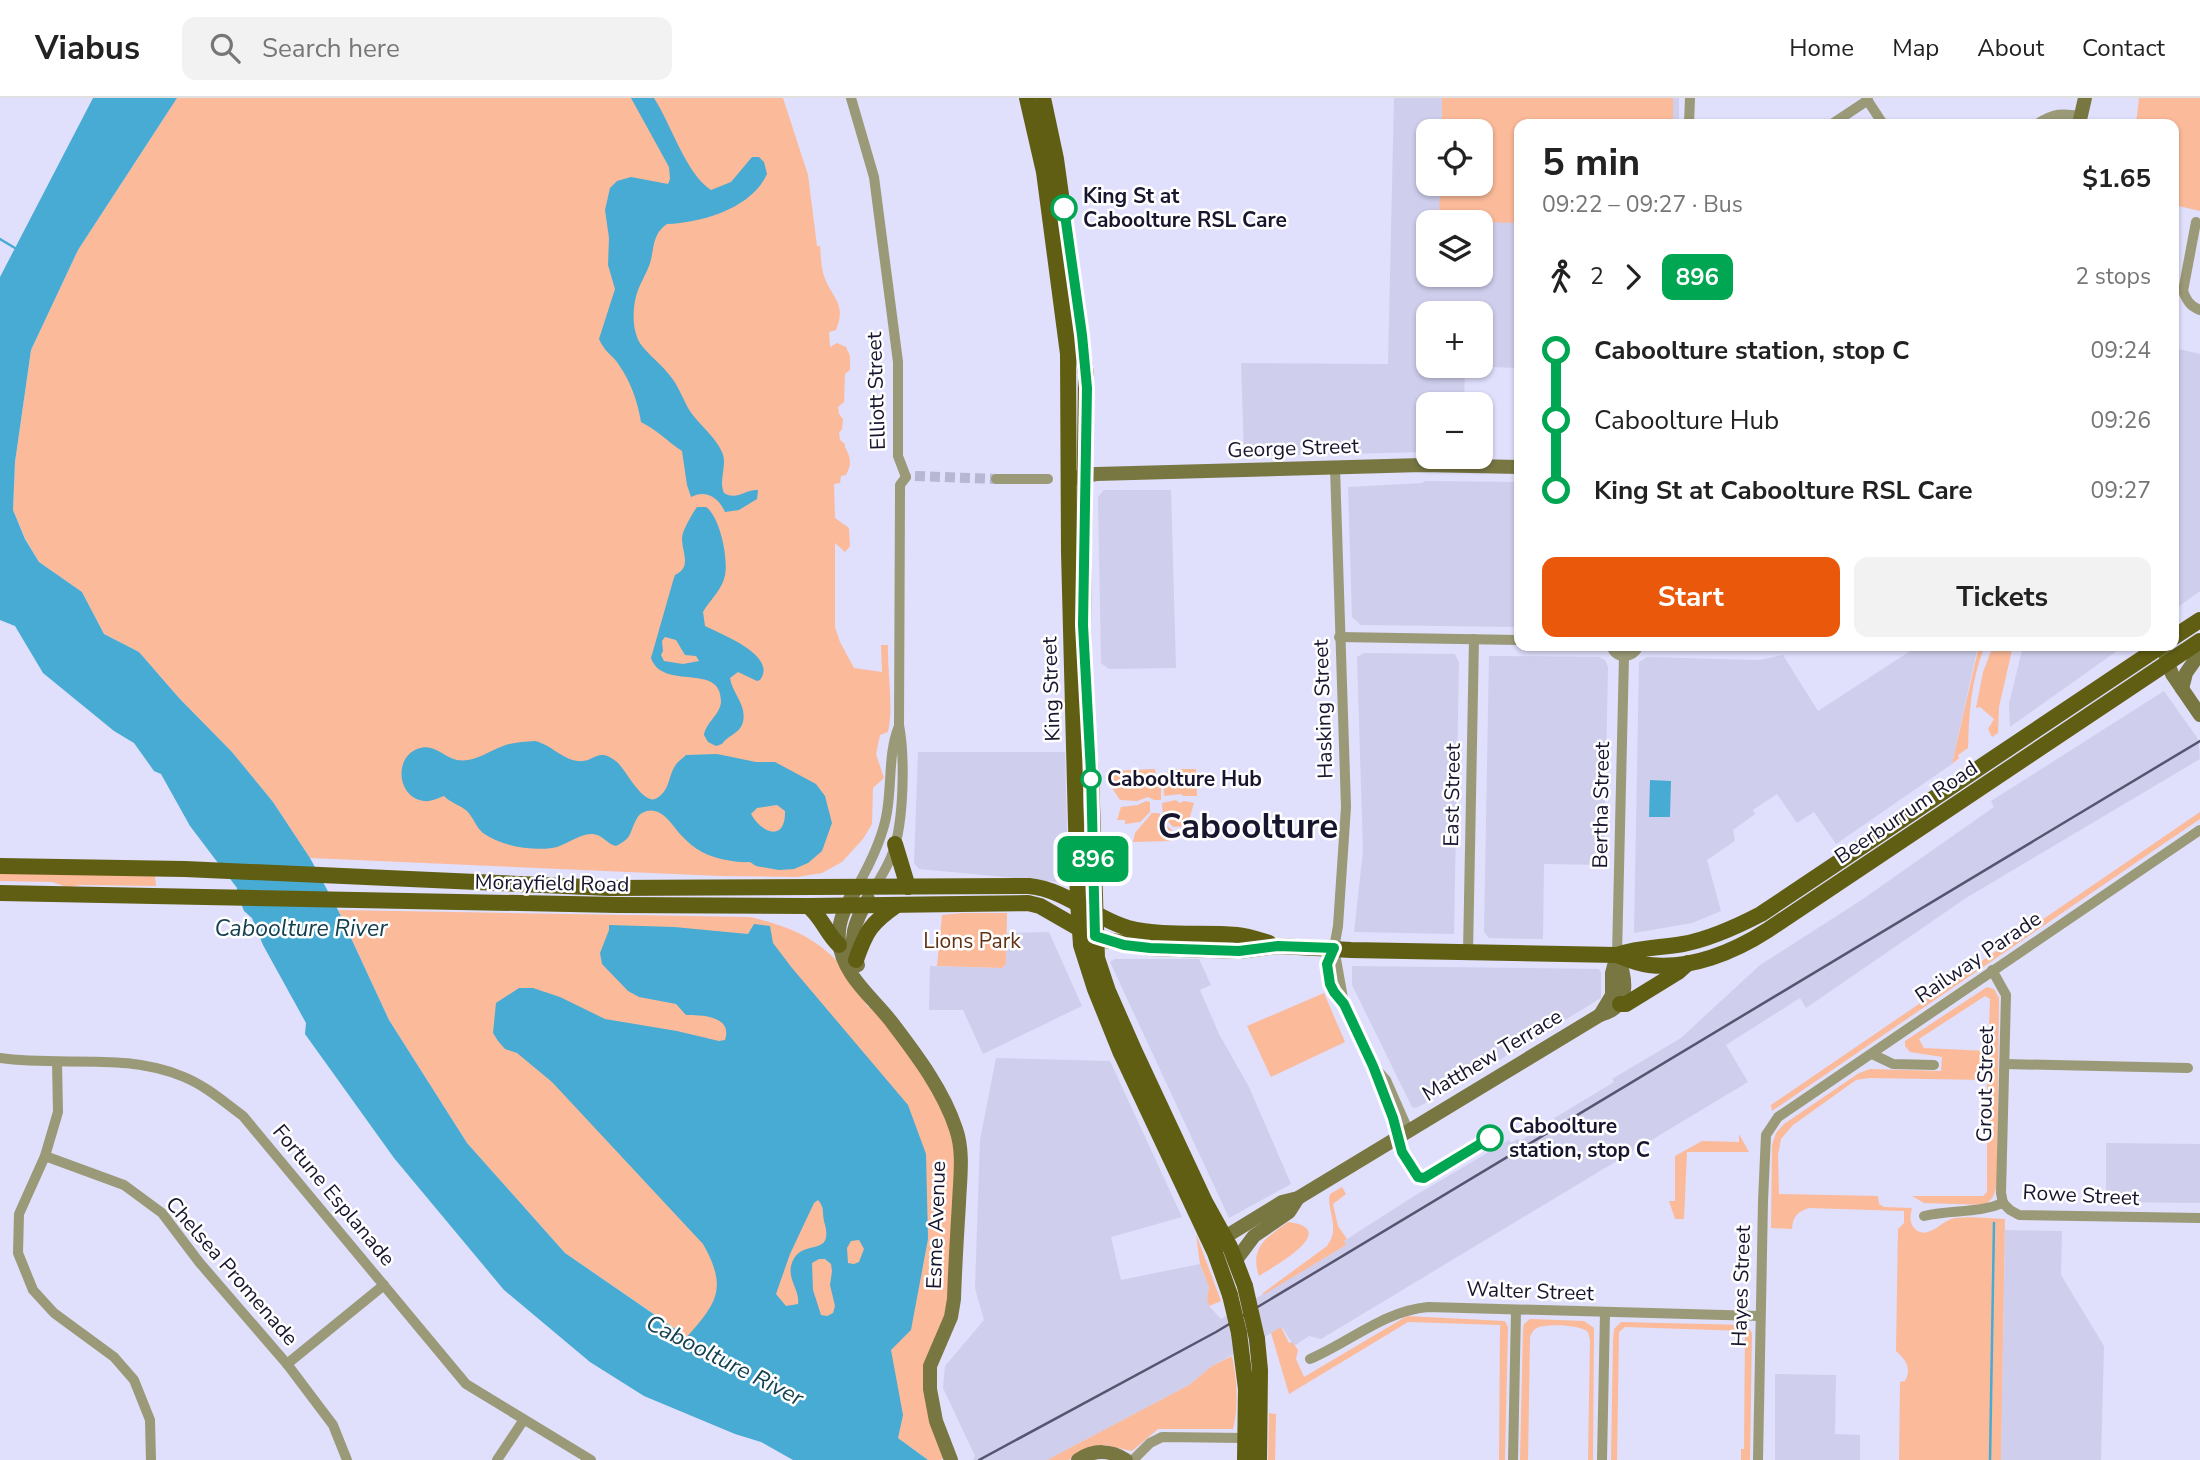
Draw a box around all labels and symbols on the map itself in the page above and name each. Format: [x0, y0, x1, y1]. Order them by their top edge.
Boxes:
place label: King St at Caboolture RSL Care [1083, 182, 1287, 234]
marker: King St at Caboolture RSL Care [1051, 195, 1077, 221]
street label: Elliott Street [860, 331, 892, 451]
street label: George Street [1227, 432, 1360, 464]
street label: King Street [1035, 635, 1067, 742]
street label: Hasking Street [1307, 638, 1339, 779]
street label: Bertha Street [1586, 741, 1616, 869]
street label: East Street [1437, 742, 1467, 847]
street label: Beerburrum Road [1829, 754, 1983, 870]
place label: Caboolture Hub [1107, 765, 1262, 793]
marker: Caboolture Hub [1081, 769, 1101, 789]
district label: Caboolture [1158, 803, 1338, 850]
line badge: 896 [1053, 836, 1133, 882]
street label: Morayfield Road [475, 868, 629, 898]
street label: Railway Parade [1909, 904, 2047, 1010]
water label: Caboolture River [215, 913, 388, 944]
park label: Lions Park [923, 927, 1021, 955]
street label: Matthew Terrace [1417, 1002, 1567, 1108]
street label: Grout Street [1970, 1025, 2000, 1142]
place label: Caboolture station, stop C [1509, 1112, 1650, 1164]
street label: Fortune Esplanade [266, 1118, 402, 1272]
marker: Caboolture station, stop C [1477, 1125, 1503, 1151]
street label: Esme Avenue [920, 1160, 952, 1290]
street label: Rowe Street [2022, 1178, 2141, 1212]
street label: Chelsea Promenade [159, 1191, 305, 1351]
street label: Hayes Street [1725, 1224, 1757, 1347]
street label: Walter Street [1466, 1275, 1595, 1307]
water label: Caboolture River [641, 1307, 810, 1414]

